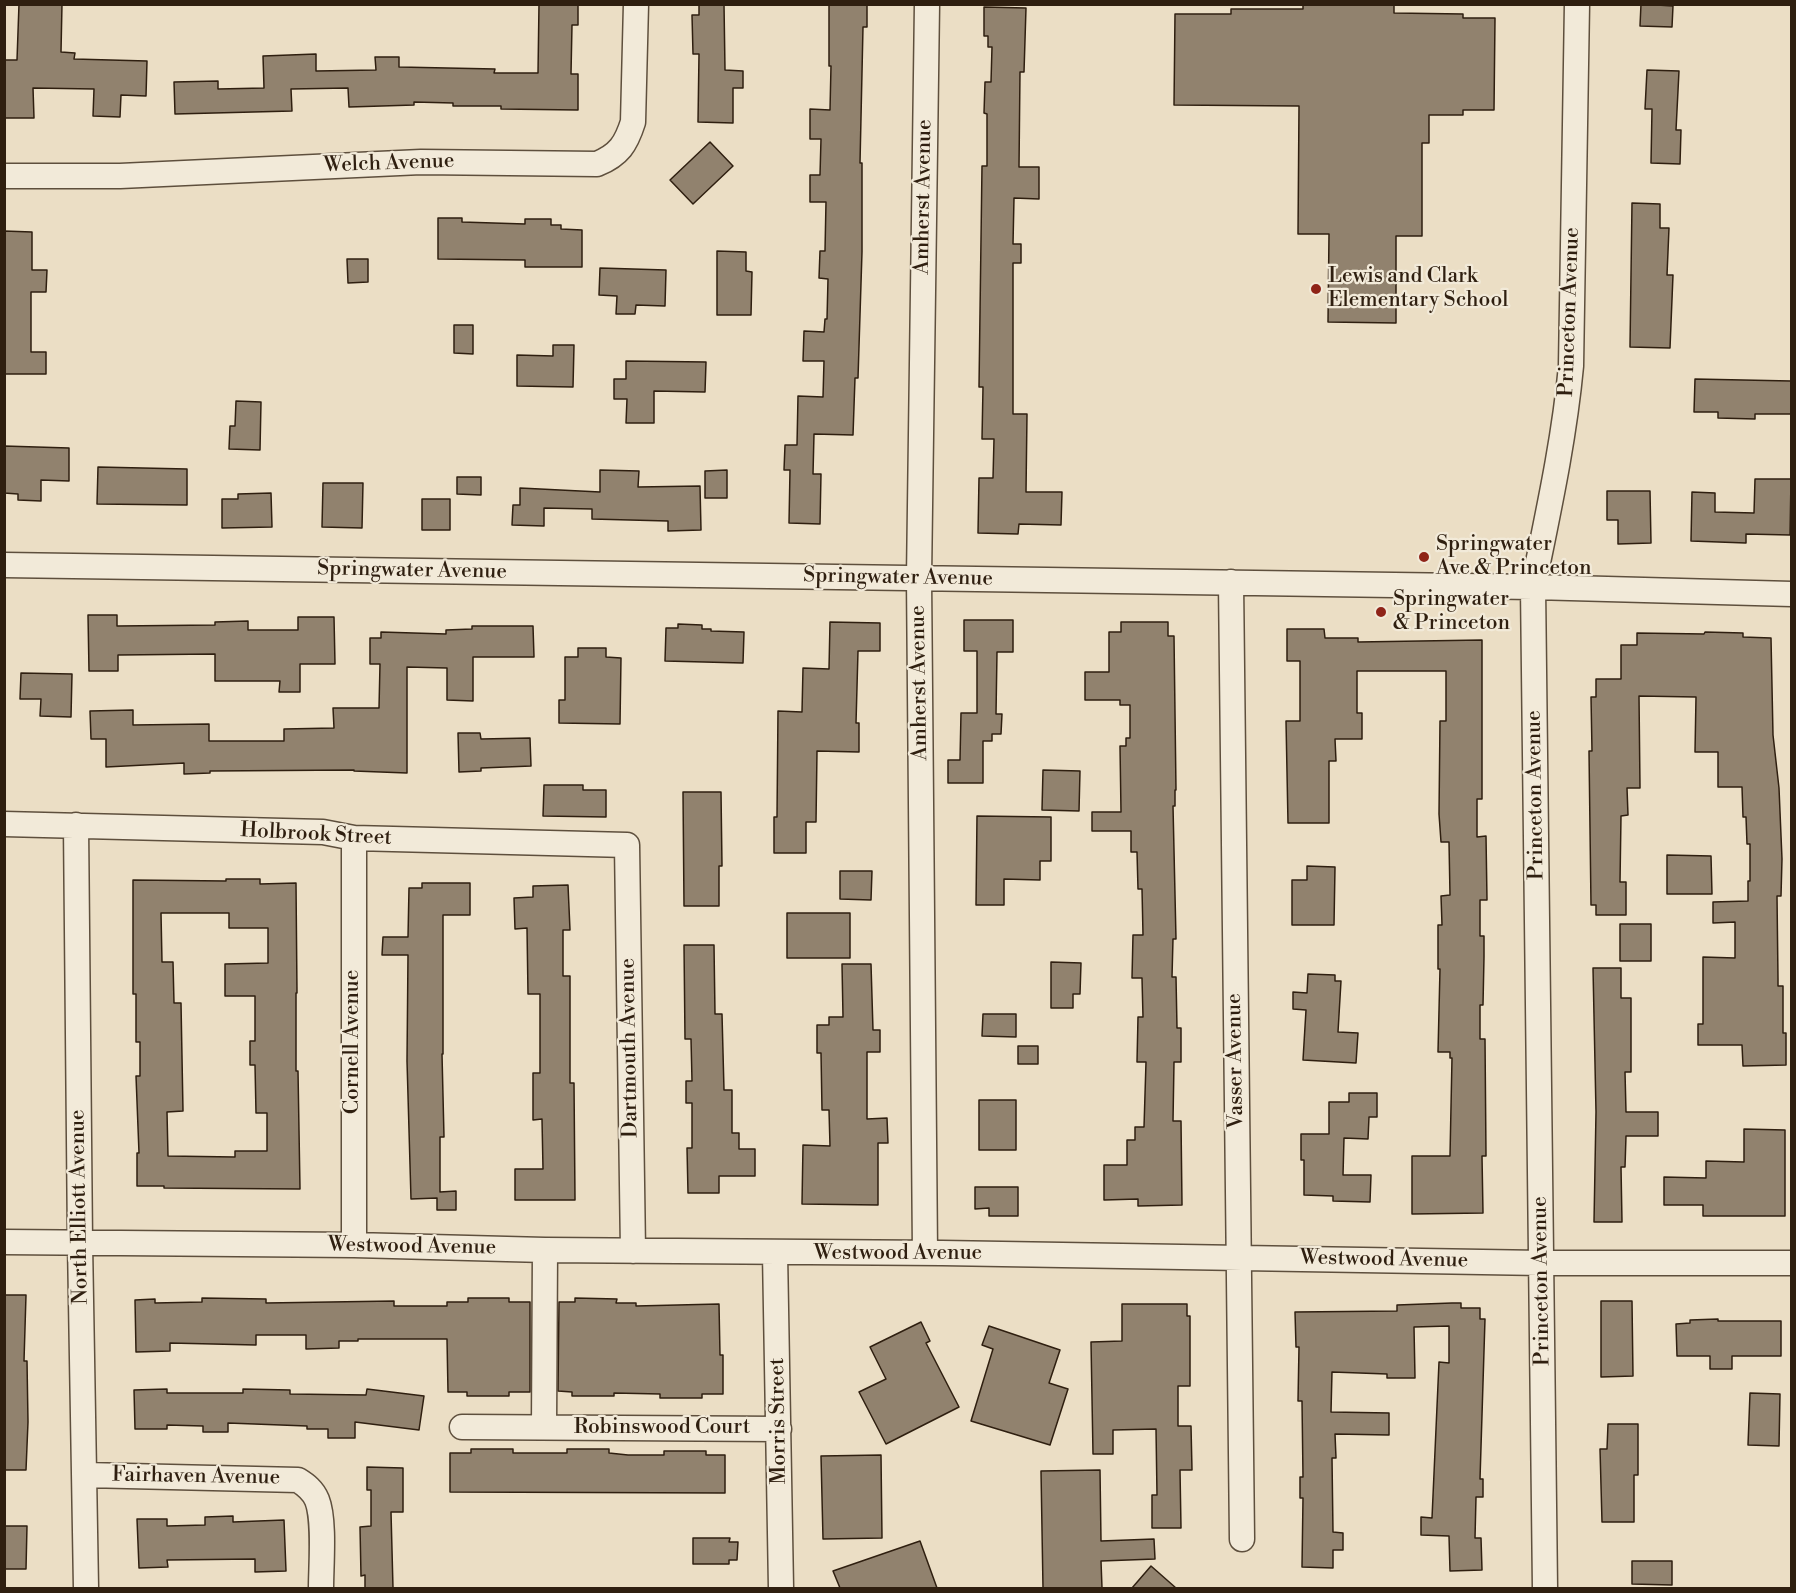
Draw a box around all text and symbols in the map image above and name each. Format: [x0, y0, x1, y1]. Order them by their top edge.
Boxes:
street label: Amherst Avenue [910, 119, 938, 275]
street label: Welch Avenue [323, 149, 455, 179]
street label: Princeton Avenue [1554, 227, 1586, 397]
place label: Lewis and Clark Elementary School [1328, 264, 1508, 314]
marker: Lewis and Clark Elementary School [1309, 282, 1323, 296]
place label: Springwater Ave & Princeton [1436, 532, 1592, 582]
marker: Springwater Ave & Princeton [1417, 550, 1431, 564]
street label: Springwater Avenue [317, 557, 507, 585]
street label: Springwater Avenue [803, 564, 993, 592]
place label: Springwater & Princeton [1393, 587, 1510, 637]
street label: Amherst Avenue [906, 605, 934, 761]
marker: Springwater & Princeton [1374, 605, 1388, 619]
street label: Princeton Avenue [1522, 710, 1550, 880]
street label: Holbrook Street [240, 818, 392, 852]
street label: Dartmouth Avenue [616, 958, 644, 1138]
street label: Cornell Avenue [340, 970, 366, 1114]
street label: Vasser Avenue [1222, 993, 1250, 1129]
street label: North Elliott Avenue [66, 1109, 94, 1305]
street label: Princeton Avenue [1528, 1196, 1556, 1366]
street label: Westwood Avenue [328, 1233, 496, 1261]
street label: Westwood Avenue [814, 1241, 982, 1267]
street label: Westwood Avenue [1300, 1246, 1468, 1274]
street label: Morris Street [765, 1357, 793, 1485]
street label: Robinswood Court [574, 1415, 750, 1441]
street label: Fairhaven Avenue [112, 1463, 280, 1491]

